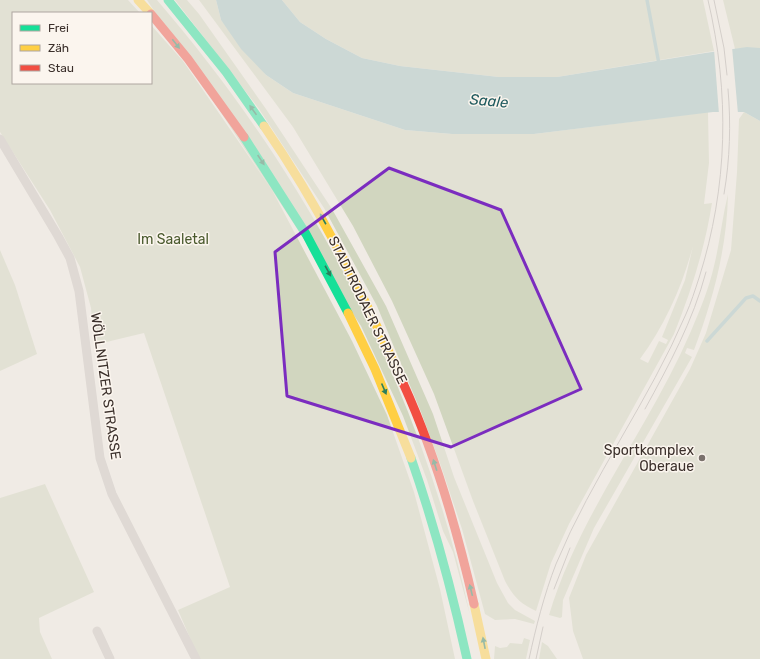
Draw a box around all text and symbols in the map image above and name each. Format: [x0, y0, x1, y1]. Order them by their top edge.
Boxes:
legend [12, 12, 152, 84]
text: Frei [48, 21, 69, 35]
one-way arrow [172, 38, 180, 49]
text: Zäh [48, 41, 69, 55]
text: Stau [48, 61, 74, 75]
water label: Saale [469, 90, 510, 112]
one-way arrow [249, 105, 257, 115]
one-way arrow [257, 155, 265, 165]
one-way arrow [320, 214, 327, 225]
park label: Im Saaletal [137, 231, 209, 248]
street label: STADTRODAER STRASSE [324, 234, 411, 387]
one-way arrow [325, 266, 331, 277]
street label: WÖLLNITZER STRASSE [87, 311, 124, 461]
one-way arrow [382, 383, 388, 395]
place label: Sportkomplex Oberaue [604, 442, 694, 475]
marker: Sportkomplex Oberaue [697, 453, 707, 463]
one-way arrow [432, 458, 438, 470]
one-way arrow [468, 583, 474, 596]
one-way arrow [480, 637, 486, 649]

